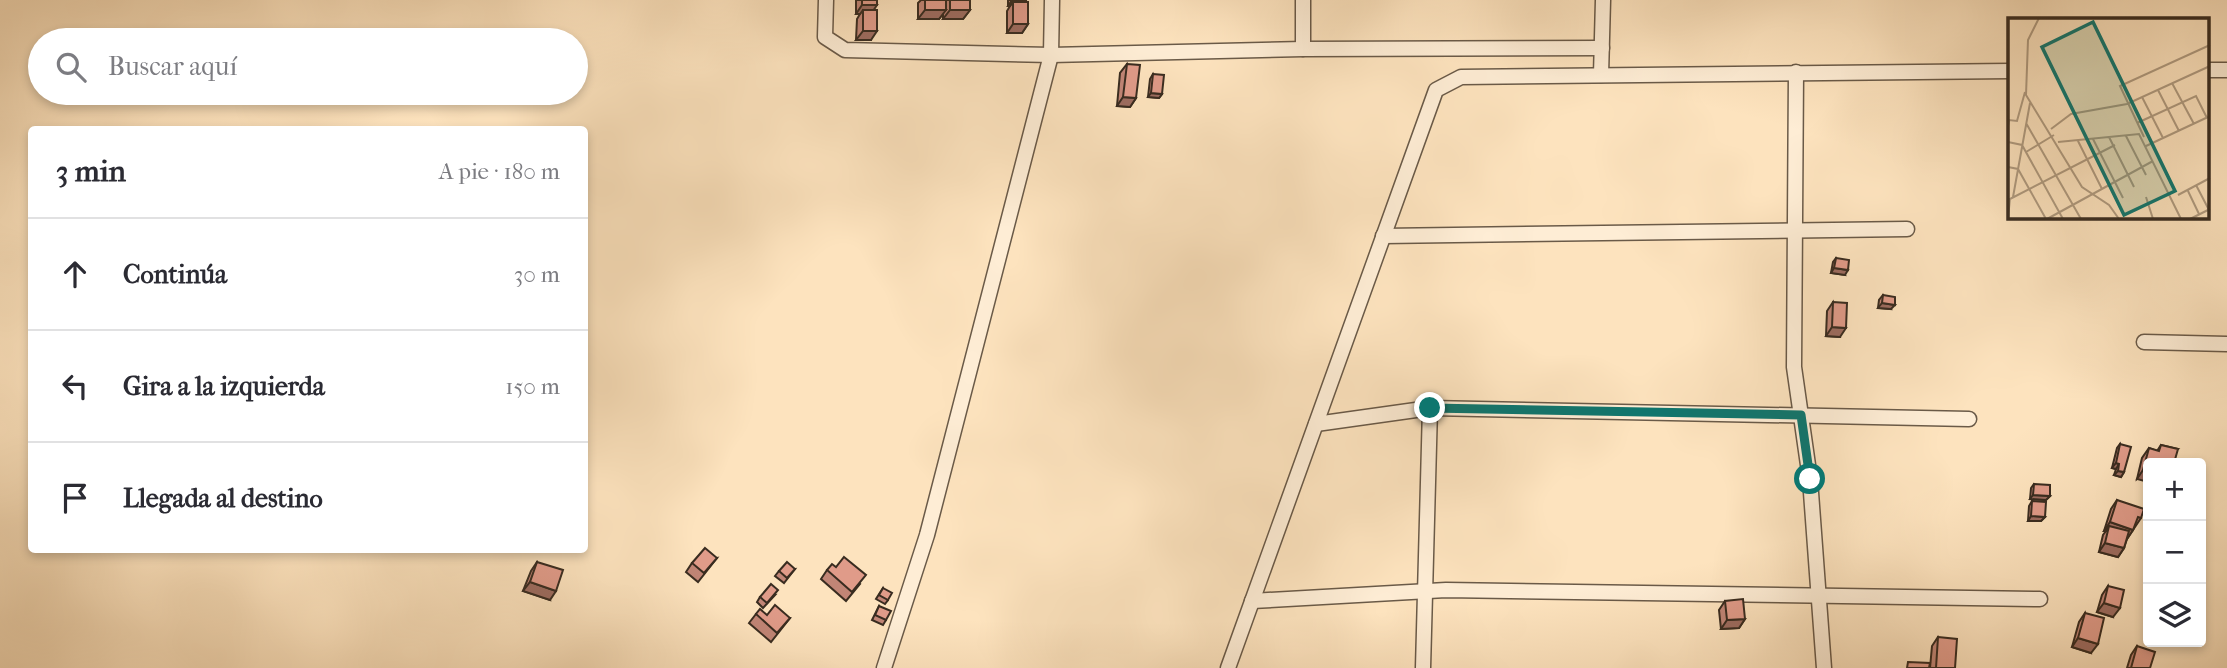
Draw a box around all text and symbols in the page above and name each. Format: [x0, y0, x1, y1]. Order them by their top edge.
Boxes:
inset map [2008, 18, 2210, 219]
search box [28, 28, 588, 105]
icon: search [52, 48, 90, 86]
text: Buscar aquí [108, 51, 237, 82]
text: 3 min [56, 154, 126, 189]
text: A pie · 180 m [439, 158, 560, 185]
icon: ahead [56, 255, 94, 293]
text: Continúa [123, 259, 227, 290]
text: 30 m [514, 261, 560, 288]
icon: left [56, 367, 94, 405]
text: Gira a la izquierda [123, 371, 325, 402]
text: 150 m [505, 373, 560, 400]
route end [1414, 392, 1445, 423]
map controls [2143, 458, 2206, 647]
button: + [2143, 458, 2206, 521]
route start [1794, 463, 1825, 494]
icon: arrive [56, 479, 94, 517]
text: Llegada al destino [123, 483, 323, 514]
button: − [2143, 521, 2206, 584]
button: layers [2143, 584, 2206, 647]

